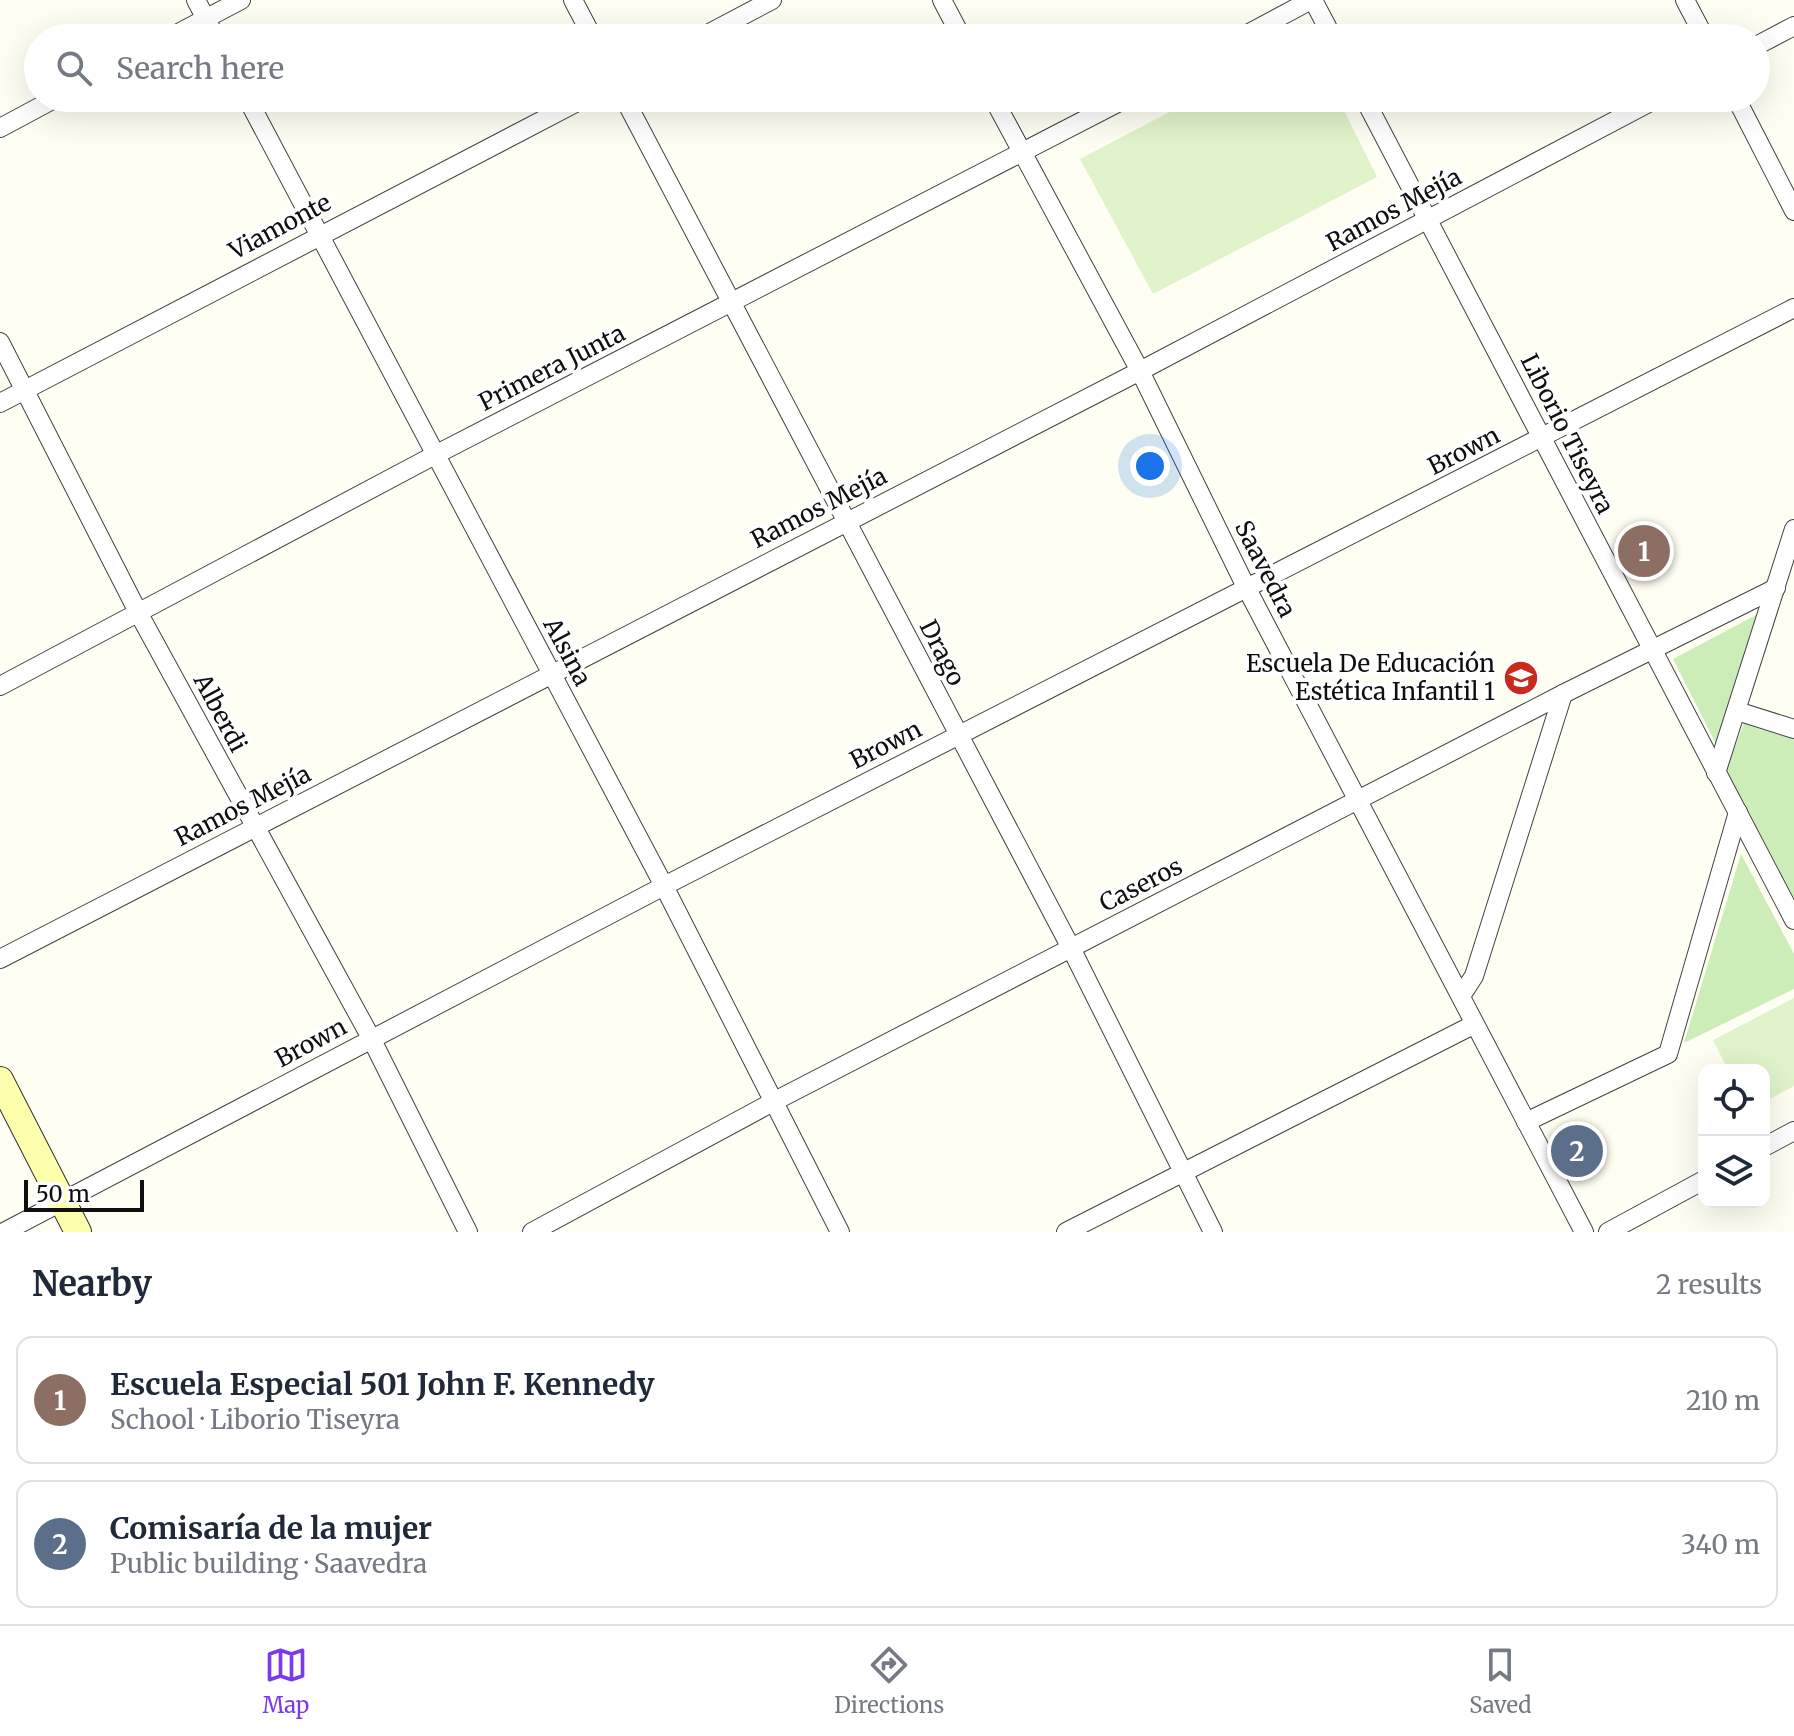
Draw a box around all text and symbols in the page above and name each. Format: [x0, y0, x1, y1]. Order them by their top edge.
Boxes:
search box [24, 24, 1770, 112]
icon: search [52, 46, 96, 90]
text: Search here [116, 49, 284, 87]
street label: Ramos Mejía [1321, 161, 1467, 258]
street label: Viamonte [223, 187, 336, 267]
street label: Primera Junta [473, 317, 630, 418]
street label: Liborio Tiseyra [1514, 349, 1621, 519]
street label: Brown [1423, 419, 1505, 482]
your location [1130, 446, 1170, 486]
street label: Ramos Mejía [746, 460, 892, 555]
street label: Saavedra [1228, 515, 1303, 623]
pin: 1 [1618, 521, 1670, 581]
street label: Alsina [536, 611, 598, 691]
street label: Drago [913, 615, 972, 691]
place label: Escuela De Educación Estética Infantil 1 [1246, 648, 1495, 707]
school or university icon: Escuela De Educación Estética Infantil 1 [1502, 659, 1540, 697]
street label: Alberdi [186, 667, 254, 758]
street label: Brown [845, 713, 927, 776]
street label: Ramos Mejía [170, 758, 316, 853]
street label: Caseros [1094, 851, 1187, 919]
street label: Brown [270, 1011, 352, 1074]
map controls [1698, 1064, 1770, 1208]
button: locate [1698, 1064, 1770, 1136]
pin: 2 [1551, 1121, 1603, 1181]
button: layers [1698, 1136, 1770, 1208]
scale bar [24, 1176, 144, 1212]
text: 50 m [36, 1180, 90, 1208]
text: Nearby [32, 1263, 152, 1305]
text: 2 results [1656, 1268, 1762, 1301]
text: Escuela Especial 501 John F. Kennedy [110, 1365, 655, 1403]
text: 1 [54, 1384, 66, 1417]
text: 210 m [1686, 1384, 1760, 1417]
text: School · Liborio Tiseyra [110, 1403, 400, 1436]
text: Comisaría de la mujer [110, 1509, 432, 1547]
text: 2 [52, 1528, 68, 1561]
text: 340 m [1681, 1528, 1760, 1561]
text: Public building · Saavedra [110, 1547, 427, 1580]
tab: Map [262, 1643, 309, 1719]
tab: Directions [834, 1643, 944, 1719]
tab: Saved [1469, 1643, 1532, 1719]

